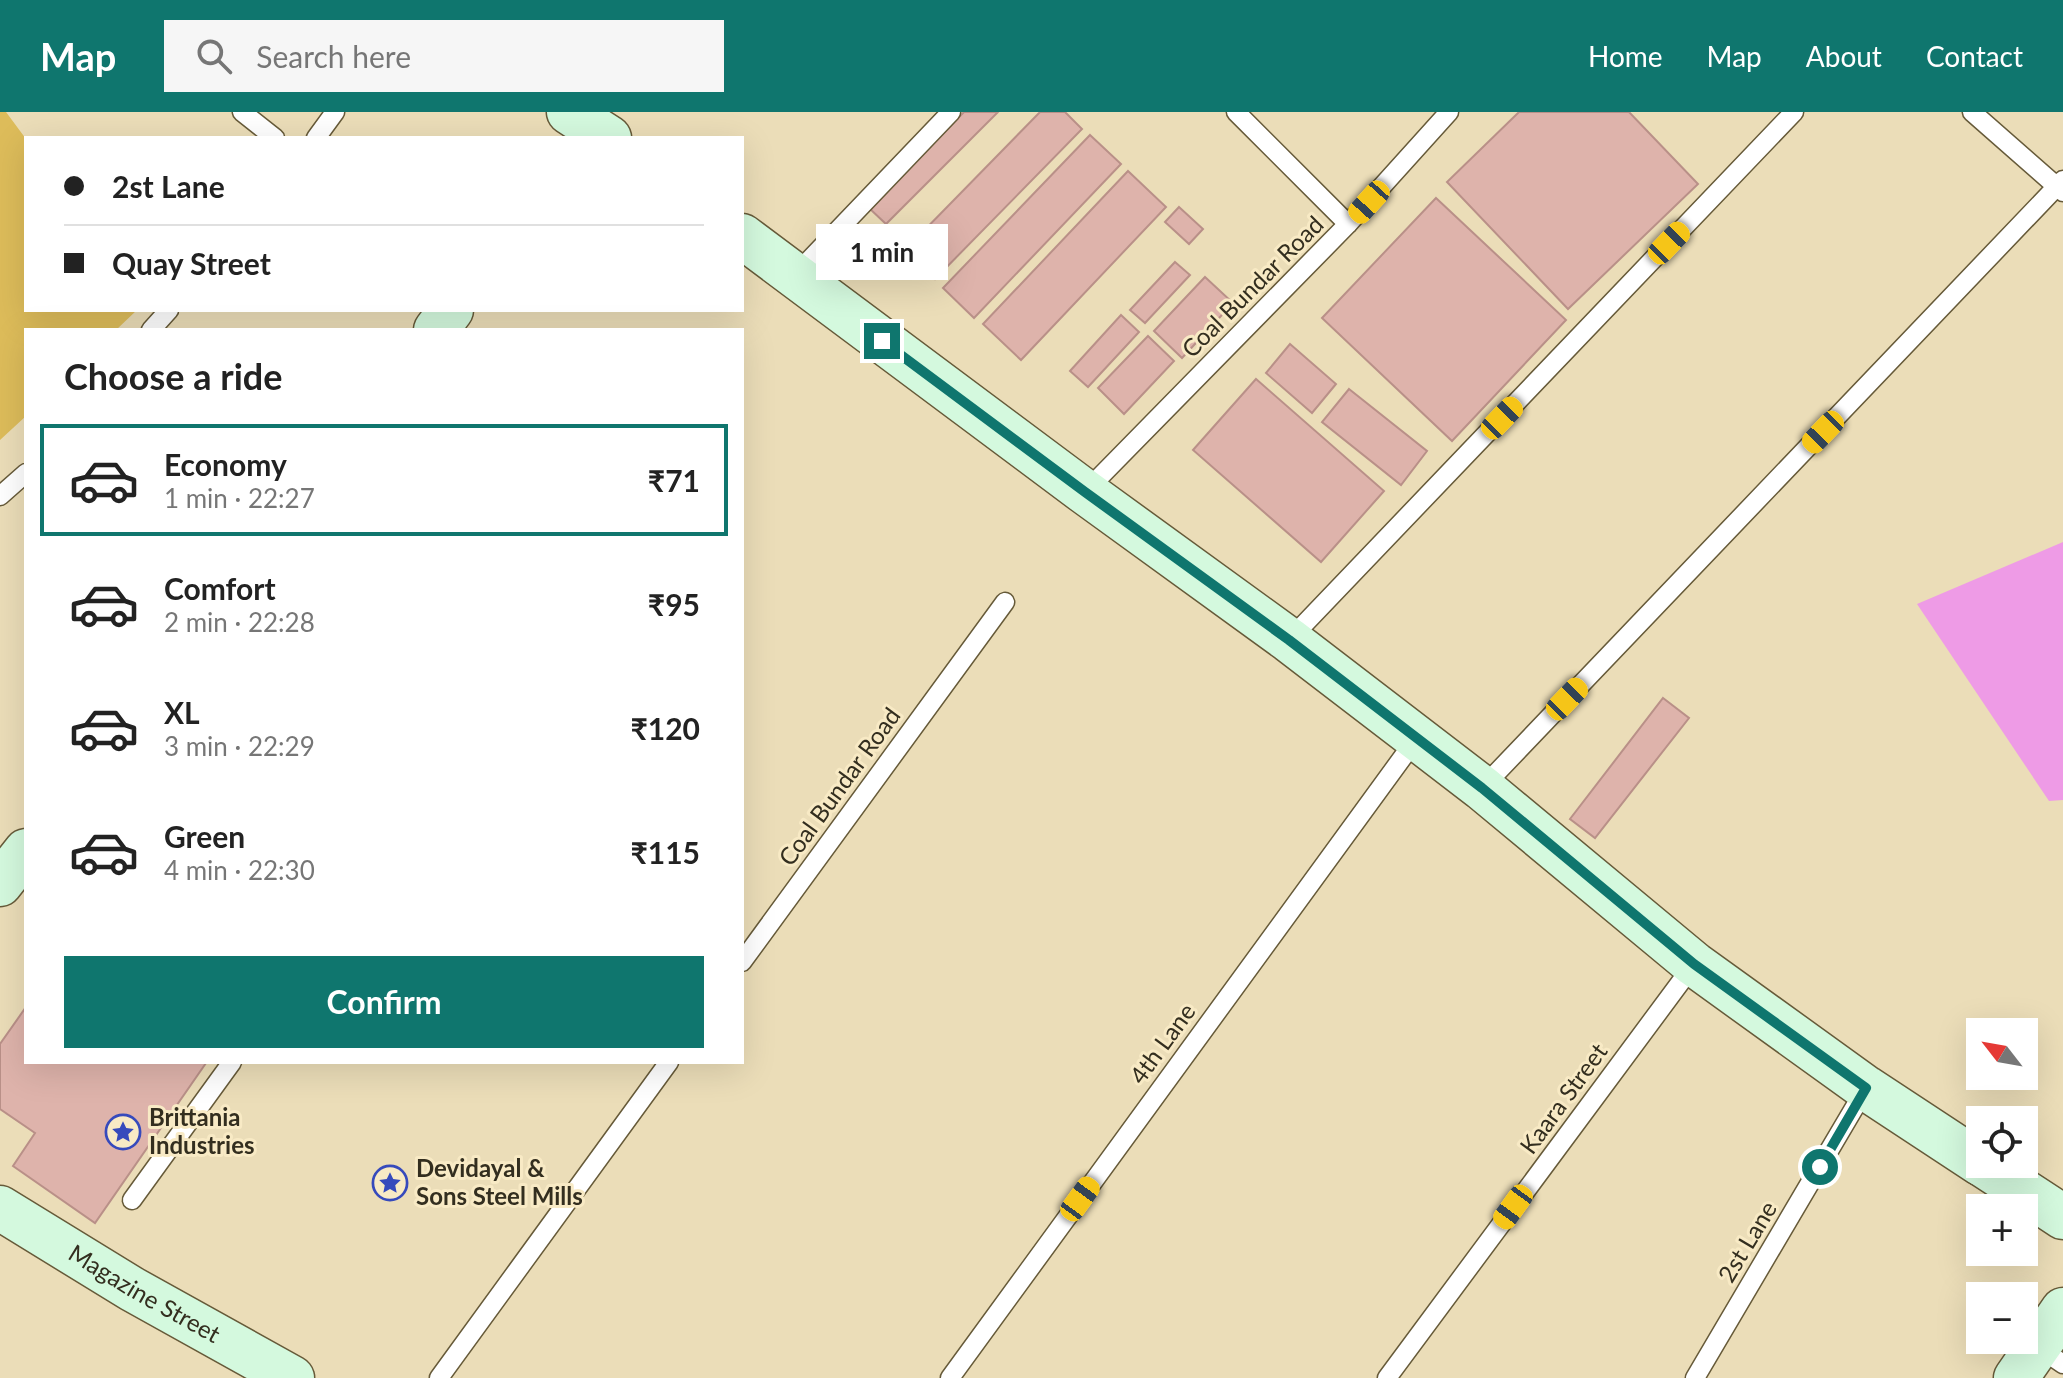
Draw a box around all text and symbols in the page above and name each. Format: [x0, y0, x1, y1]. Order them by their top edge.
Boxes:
search box [164, 20, 724, 92]
text: Map [40, 33, 116, 79]
icon: search [192, 34, 236, 78]
text: Search here [256, 38, 411, 74]
text: Home [1588, 39, 1663, 73]
text: Map [1707, 39, 1762, 73]
text: About [1806, 39, 1882, 73]
text: Contact [1926, 39, 2023, 73]
text: 2st Lane [112, 168, 225, 204]
car [1344, 176, 1394, 228]
street label: Coal Bundar Road [1175, 209, 1329, 363]
car [1644, 217, 1694, 269]
callout: 1 min [816, 225, 948, 281]
text: 1 min [850, 236, 914, 268]
text: Quay Street [112, 245, 271, 281]
route end [864, 323, 900, 359]
text: Choose a ride [64, 354, 283, 398]
car [1477, 392, 1527, 444]
car [1798, 406, 1848, 458]
icon: car [68, 444, 140, 516]
text: Economy [164, 446, 287, 482]
text: ₹71 [648, 462, 700, 498]
text: 1 min · 22:27 [164, 482, 315, 514]
icon: car [68, 568, 140, 640]
text: Comfort [164, 570, 276, 606]
text: ₹95 [648, 586, 700, 622]
text: 2 min · 22:28 [164, 606, 315, 638]
car [1542, 673, 1592, 725]
icon: car [68, 692, 140, 764]
text: XL [164, 694, 200, 730]
street label: Coal Bundar Road [772, 701, 906, 871]
text: ₹120 [630, 710, 700, 746]
text: 3 min · 22:29 [164, 730, 315, 762]
icon: car [68, 816, 140, 888]
text: Green [164, 818, 245, 854]
text: ₹115 [630, 834, 700, 870]
text: 4 min · 22:30 [164, 854, 315, 886]
button: Confirm [64, 956, 704, 1048]
street label: 4th Lane [1123, 997, 1201, 1089]
north arrow [1966, 1018, 2038, 1090]
map controls [1966, 1018, 2038, 1354]
street label: Kaara Street [1513, 1037, 1613, 1159]
place label: Brittania Industries [149, 1102, 255, 1159]
button: locate [1966, 1106, 2038, 1178]
place icon: Brittania Industries [104, 1113, 142, 1151]
route start [1802, 1149, 1838, 1185]
place label: Devidayal & Sons Steel Mills [416, 1153, 583, 1210]
place icon: Devidayal & Sons Steel Mills [371, 1164, 409, 1202]
car [1056, 1173, 1104, 1225]
car [1489, 1181, 1537, 1233]
button: + [1966, 1194, 2038, 1266]
street label: 2st Lane [1711, 1195, 1782, 1287]
street label: Magazine Street [64, 1238, 226, 1348]
button: − [1966, 1282, 2038, 1354]

